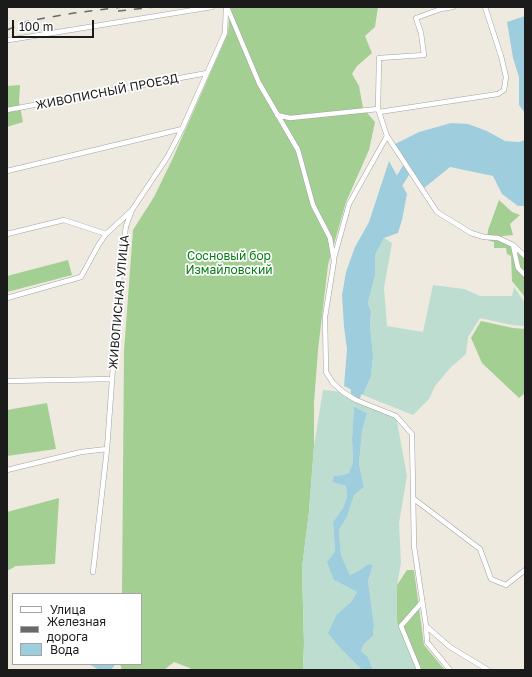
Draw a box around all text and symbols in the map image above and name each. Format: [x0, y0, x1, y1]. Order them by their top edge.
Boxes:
scale bar [14, 12, 96, 38]
text: 100 m [19, 19, 53, 34]
street label: ЖИВОПИСНЫЙ ПРОЕЗД [34, 71, 180, 113]
street label: ЖИВОПИСНАЯ УЛИЦА [106, 234, 132, 370]
park label: Сосновый бор Измайловский [185, 249, 273, 277]
legend [12, 593, 142, 665]
text: Улица [50, 602, 86, 617]
text: Железная дорога [47, 614, 106, 644]
text: Вода [50, 642, 79, 657]

